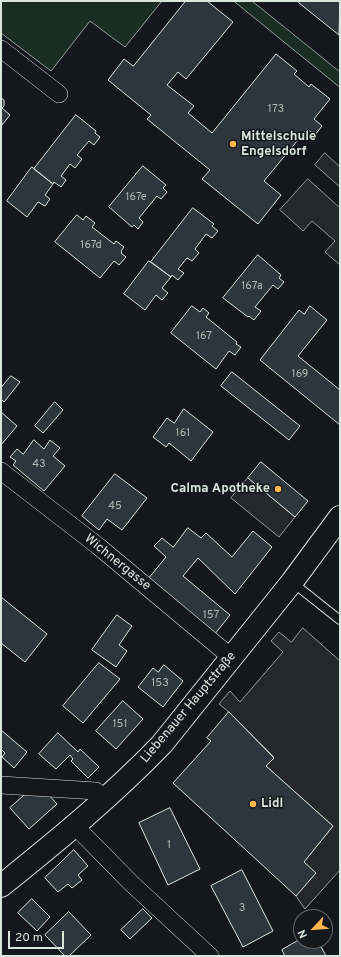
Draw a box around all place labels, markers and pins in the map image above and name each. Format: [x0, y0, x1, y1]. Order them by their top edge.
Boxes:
place label: Mittelschule Engelsdorf [241, 129, 316, 160]
marker: Mittelschule Engelsdorf [228, 139, 238, 149]
place label: Calma Apotheke [171, 481, 270, 497]
marker: Calma Apotheke [273, 484, 283, 494]
place label: Lidl [261, 796, 283, 812]
marker: Lidl [248, 799, 258, 809]

